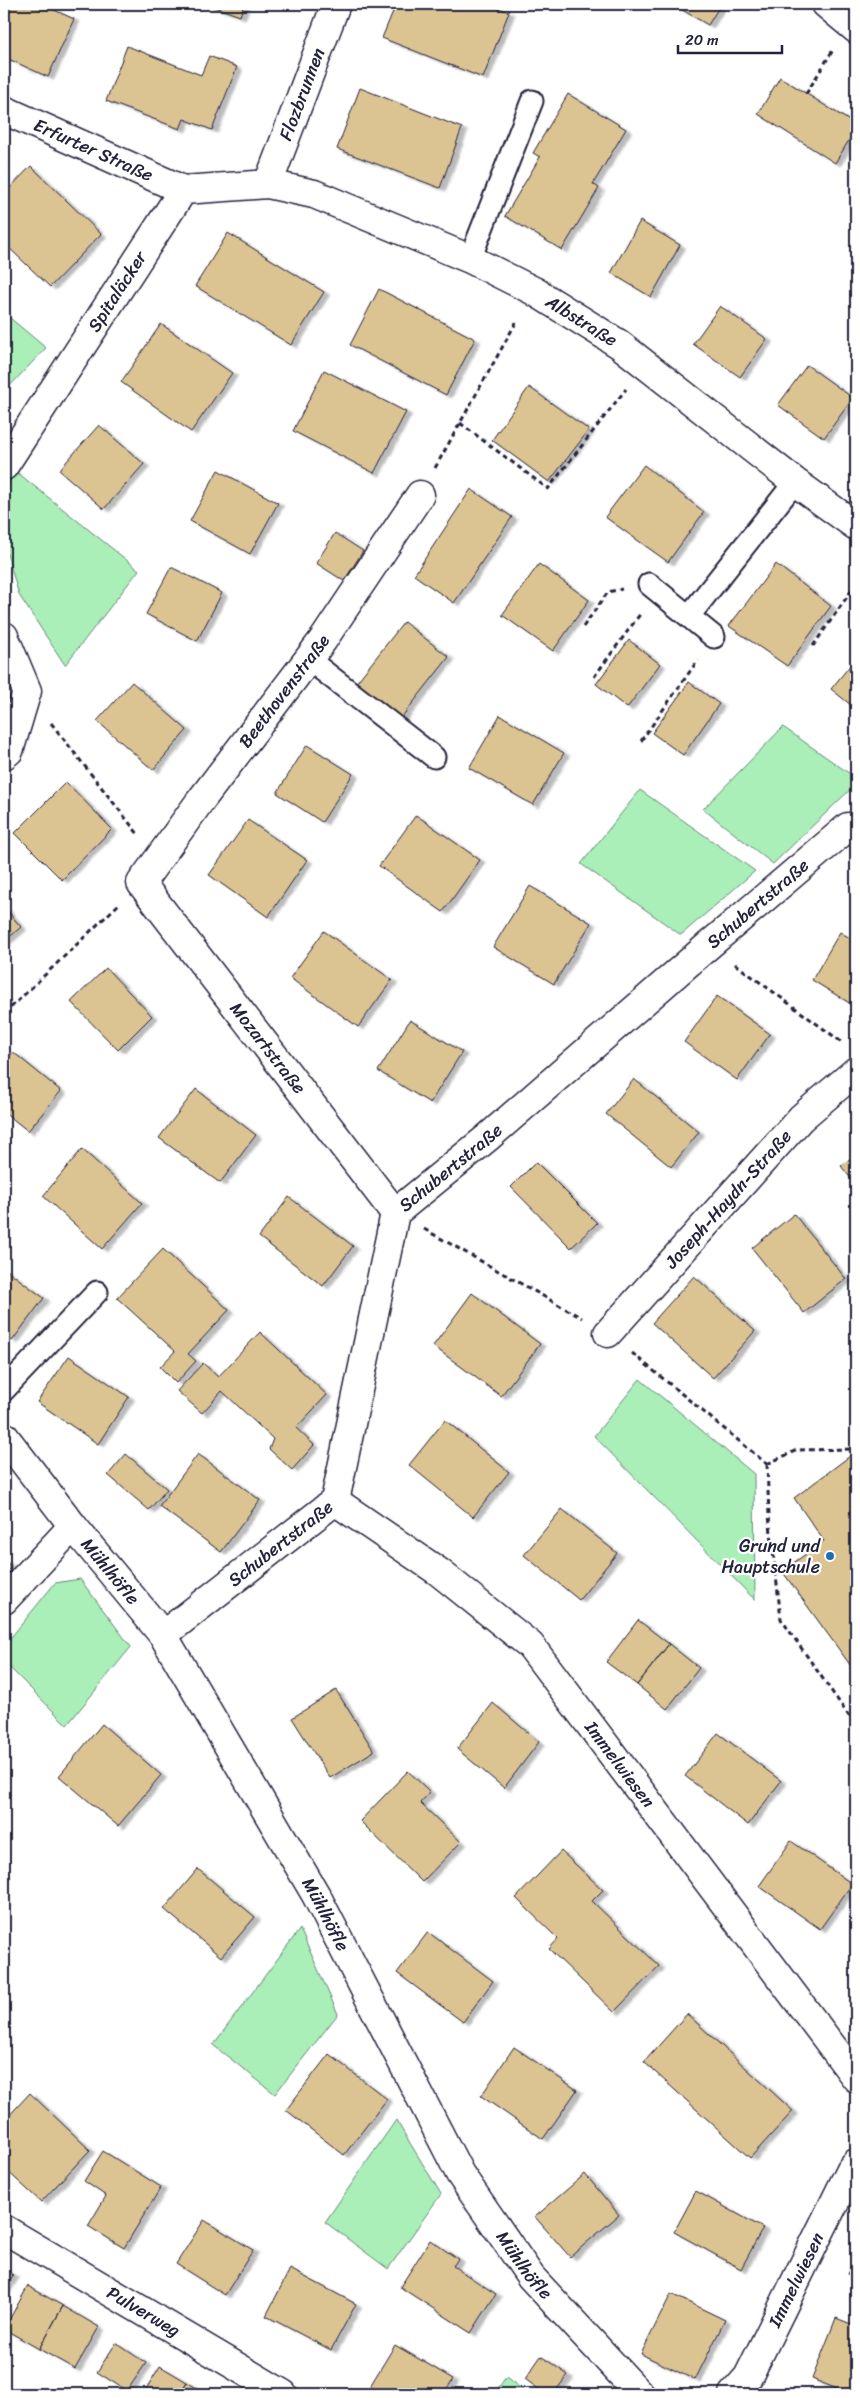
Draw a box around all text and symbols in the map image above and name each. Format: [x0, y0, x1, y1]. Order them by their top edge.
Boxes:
scale bar [678, 22, 781, 54]
text: 20 m [685, 27, 719, 53]
street label: Flozbrunnen [270, 43, 334, 145]
street label: Erfurter Straße [28, 109, 159, 191]
street label: Spitaläcker [79, 243, 156, 339]
street label: Albstraße [538, 285, 624, 355]
street label: Beethovenstraße [230, 627, 338, 755]
street label: Schubertstraße [699, 850, 816, 957]
street label: Mozartstraße [221, 995, 315, 1101]
street label: Schubertstraße [391, 1115, 510, 1220]
street label: Joseph-Haydn-Straße [656, 1122, 800, 1277]
street label: Schubertstraße [221, 1492, 340, 1595]
street label: Mühlhöfle [73, 1530, 148, 1612]
place label: Grund und Hauptschule [721, 1530, 822, 1583]
marker: Grund und Hauptschule [824, 1550, 836, 1562]
street label: Immelwiesen [576, 1713, 664, 1815]
street label: Mühlhöfle [293, 1871, 358, 1957]
street label: Mühlhöfle [487, 2224, 561, 2307]
street label: Immelwiesen [759, 2227, 833, 2334]
street label: Pulverweg [100, 2277, 186, 2346]

